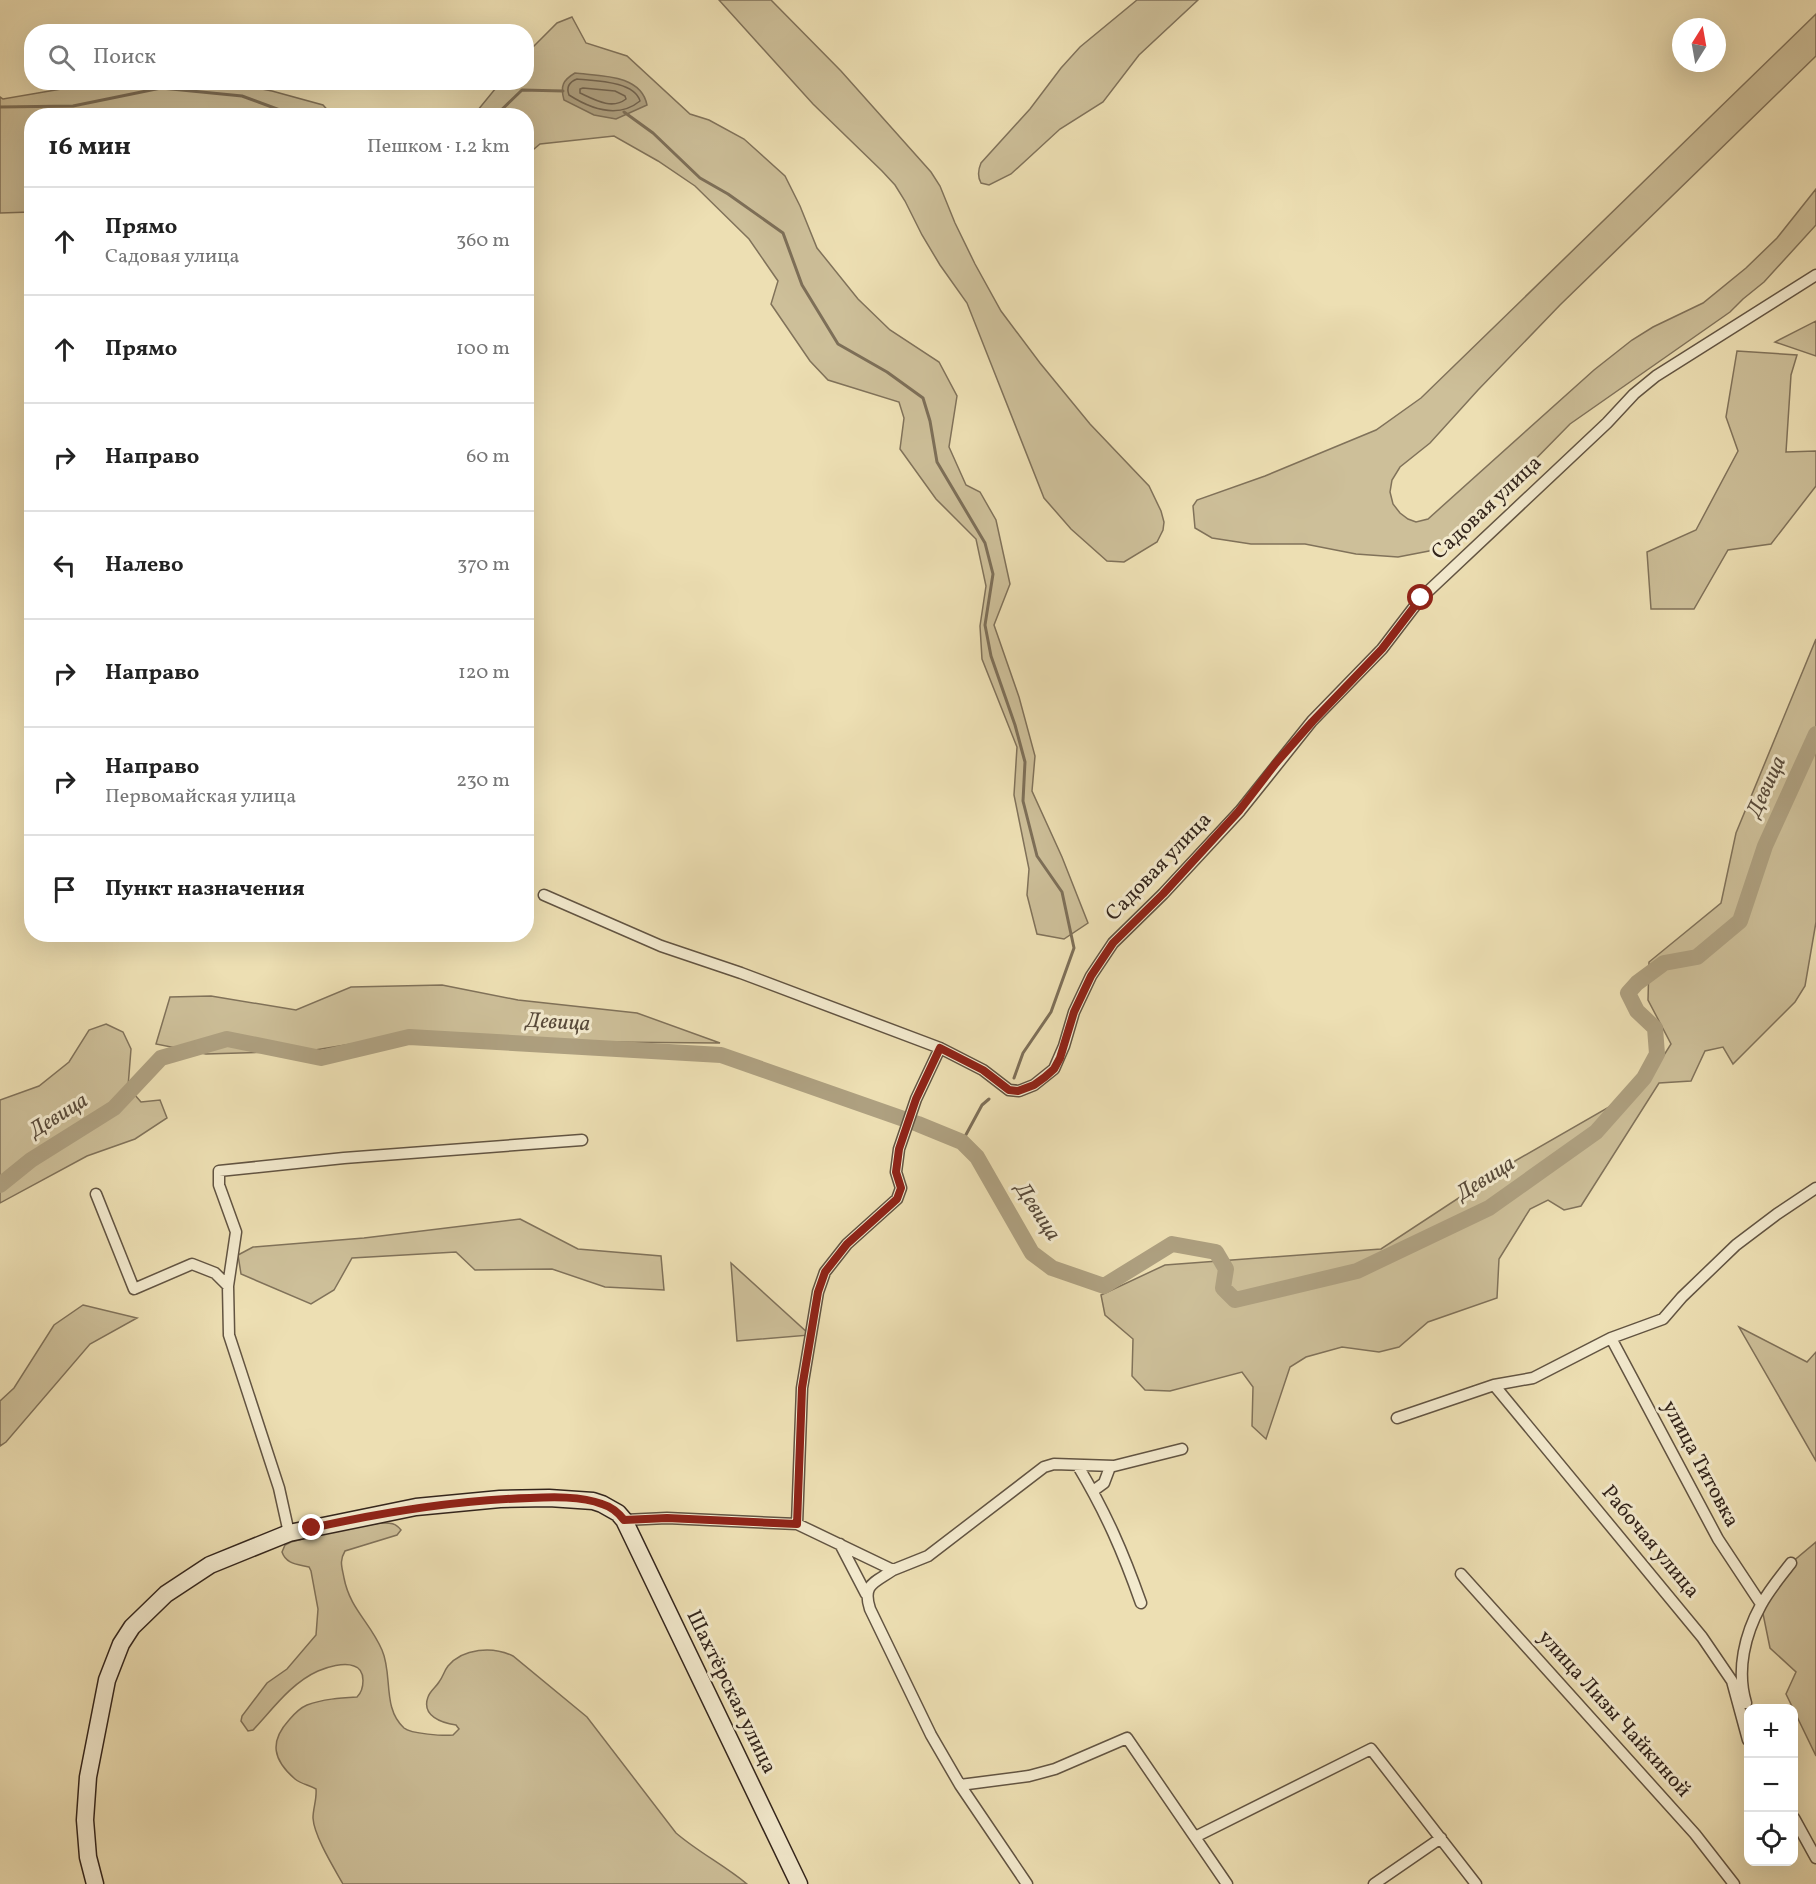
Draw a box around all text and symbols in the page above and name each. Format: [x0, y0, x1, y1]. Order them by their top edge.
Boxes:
north arrow [1672, 18, 1726, 72]
search box [24, 24, 534, 90]
icon: search [45, 41, 78, 74]
text: Поиск [93, 42, 156, 73]
text: 16 мин [48, 129, 131, 165]
text: Пешком · 1.2 km [367, 133, 510, 161]
text: Прямо [105, 212, 177, 243]
icon: ahead [48, 225, 81, 258]
text: 360 m [456, 227, 510, 255]
text: Садовая улица [105, 243, 240, 271]
icon: ahead [48, 333, 81, 366]
text: Прямо [105, 334, 177, 365]
text: 100 m [456, 335, 510, 363]
icon: right [48, 441, 81, 474]
text: Направо [105, 442, 199, 473]
text: 60 m [466, 443, 510, 471]
street label: Садовая улица [1425, 449, 1549, 567]
icon: left [48, 549, 81, 582]
text: Налево [105, 550, 184, 581]
text: 370 m [457, 551, 510, 579]
route start [1407, 584, 1433, 610]
icon: right [48, 657, 81, 690]
text: Направо [105, 658, 199, 689]
text: 120 m [458, 659, 510, 687]
water label: Девица [1739, 751, 1795, 825]
text: Направо [105, 752, 199, 783]
icon: right [48, 765, 81, 798]
text: 230 m [456, 767, 510, 795]
text: Первомайская улица [105, 783, 296, 811]
street label: Садовая улица [1099, 806, 1219, 928]
icon: arrive [48, 873, 81, 906]
text: Пункт назначения [105, 874, 305, 905]
water label: Девица [523, 1006, 591, 1040]
water label: Девица [22, 1086, 94, 1147]
water label: Девица [1449, 1149, 1521, 1210]
water label: Девица [1005, 1175, 1068, 1247]
street label: улица Титовка [1654, 1395, 1746, 1533]
street label: Рабочая улица [1594, 1479, 1706, 1605]
route end [298, 1514, 324, 1540]
street label: Шахтёрская улица [679, 1605, 783, 1779]
street label: улица Лизы Чайкиной [1531, 1624, 1697, 1804]
map controls [1744, 1704, 1798, 1866]
button: + [1744, 1704, 1798, 1758]
button: − [1744, 1758, 1798, 1812]
button: locate [1744, 1812, 1798, 1866]

